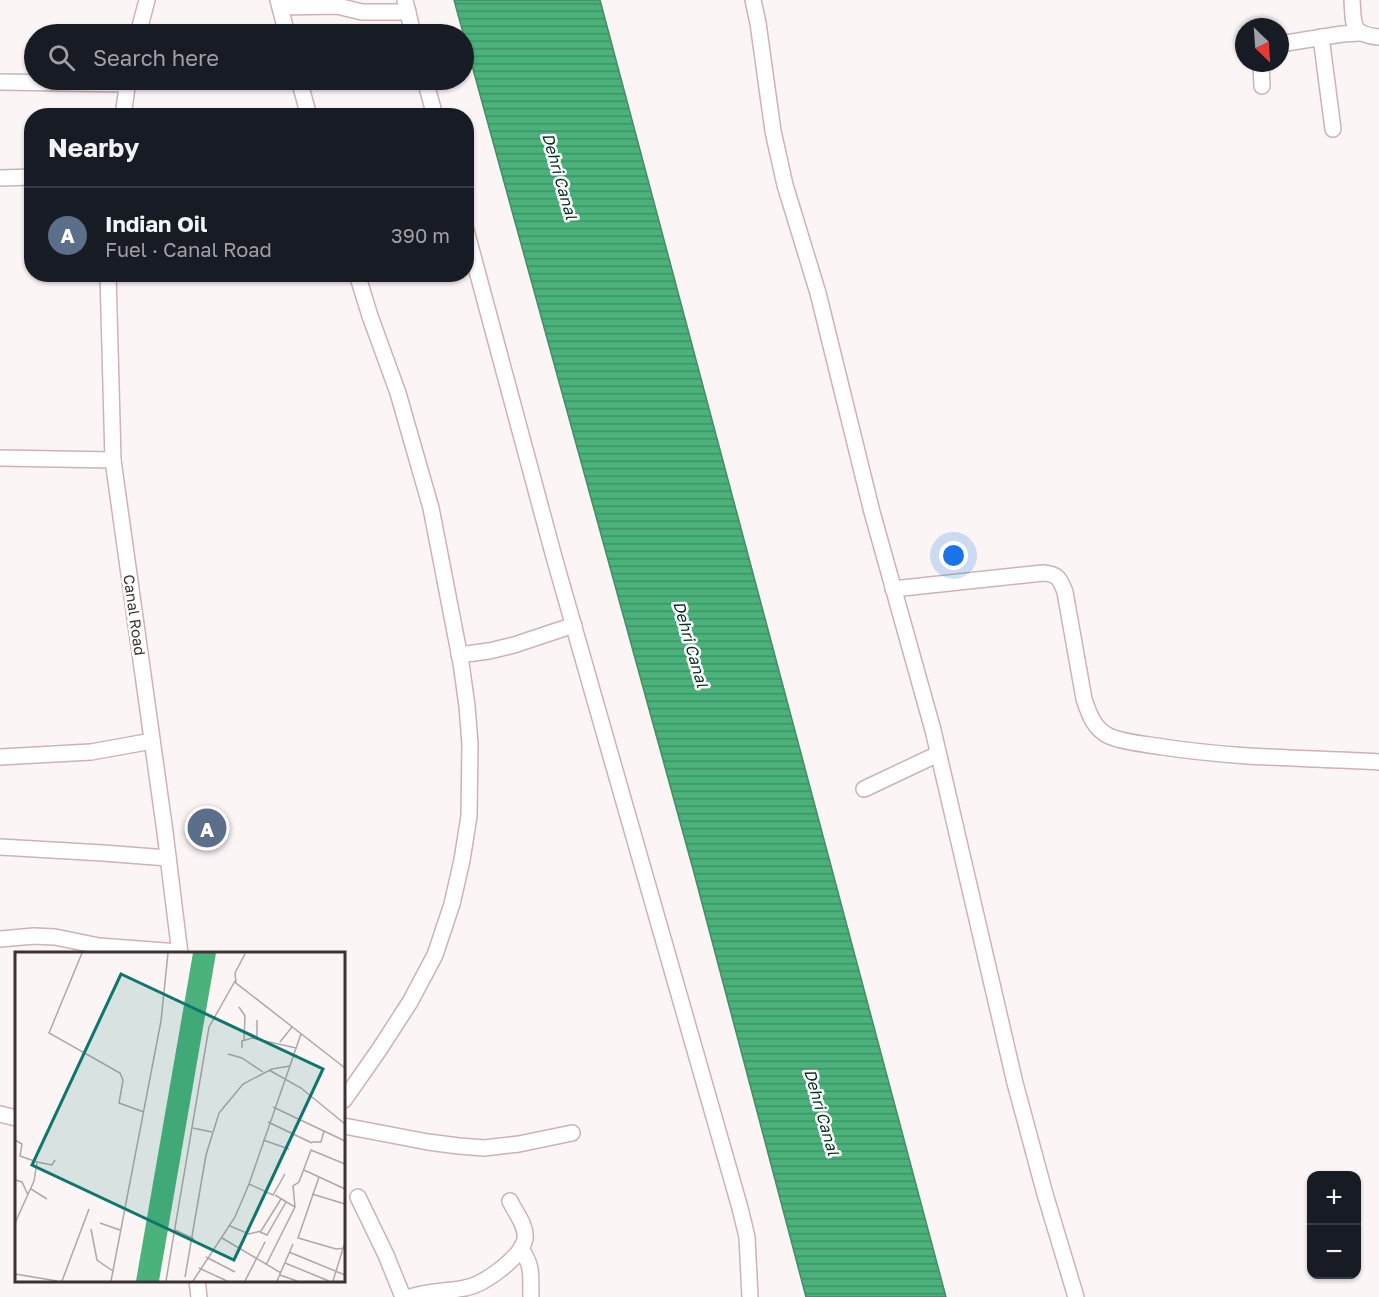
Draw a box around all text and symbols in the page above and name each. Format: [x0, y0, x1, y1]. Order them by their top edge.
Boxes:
north arrow [1235, 18, 1289, 72]
search box [24, 24, 474, 90]
icon: search [45, 41, 78, 74]
text: Search here [93, 44, 219, 71]
water label: Dehri Canal [538, 131, 582, 222]
text: Nearby [48, 132, 139, 163]
text: Indian Oil [105, 210, 207, 237]
text: A [60, 223, 75, 247]
text: 390 m [391, 223, 450, 247]
text: Fuel · Canal Road [105, 237, 272, 261]
your location [939, 541, 968, 570]
street label: Canal Road [120, 573, 150, 657]
water label: Dehri Canal [669, 599, 713, 690]
pin: A [188, 806, 226, 850]
inset map [15, 952, 345, 1282]
water label: Dehri Canal [800, 1067, 844, 1158]
map controls [1307, 1171, 1361, 1279]
button: + [1307, 1171, 1361, 1225]
button: − [1307, 1225, 1361, 1279]

